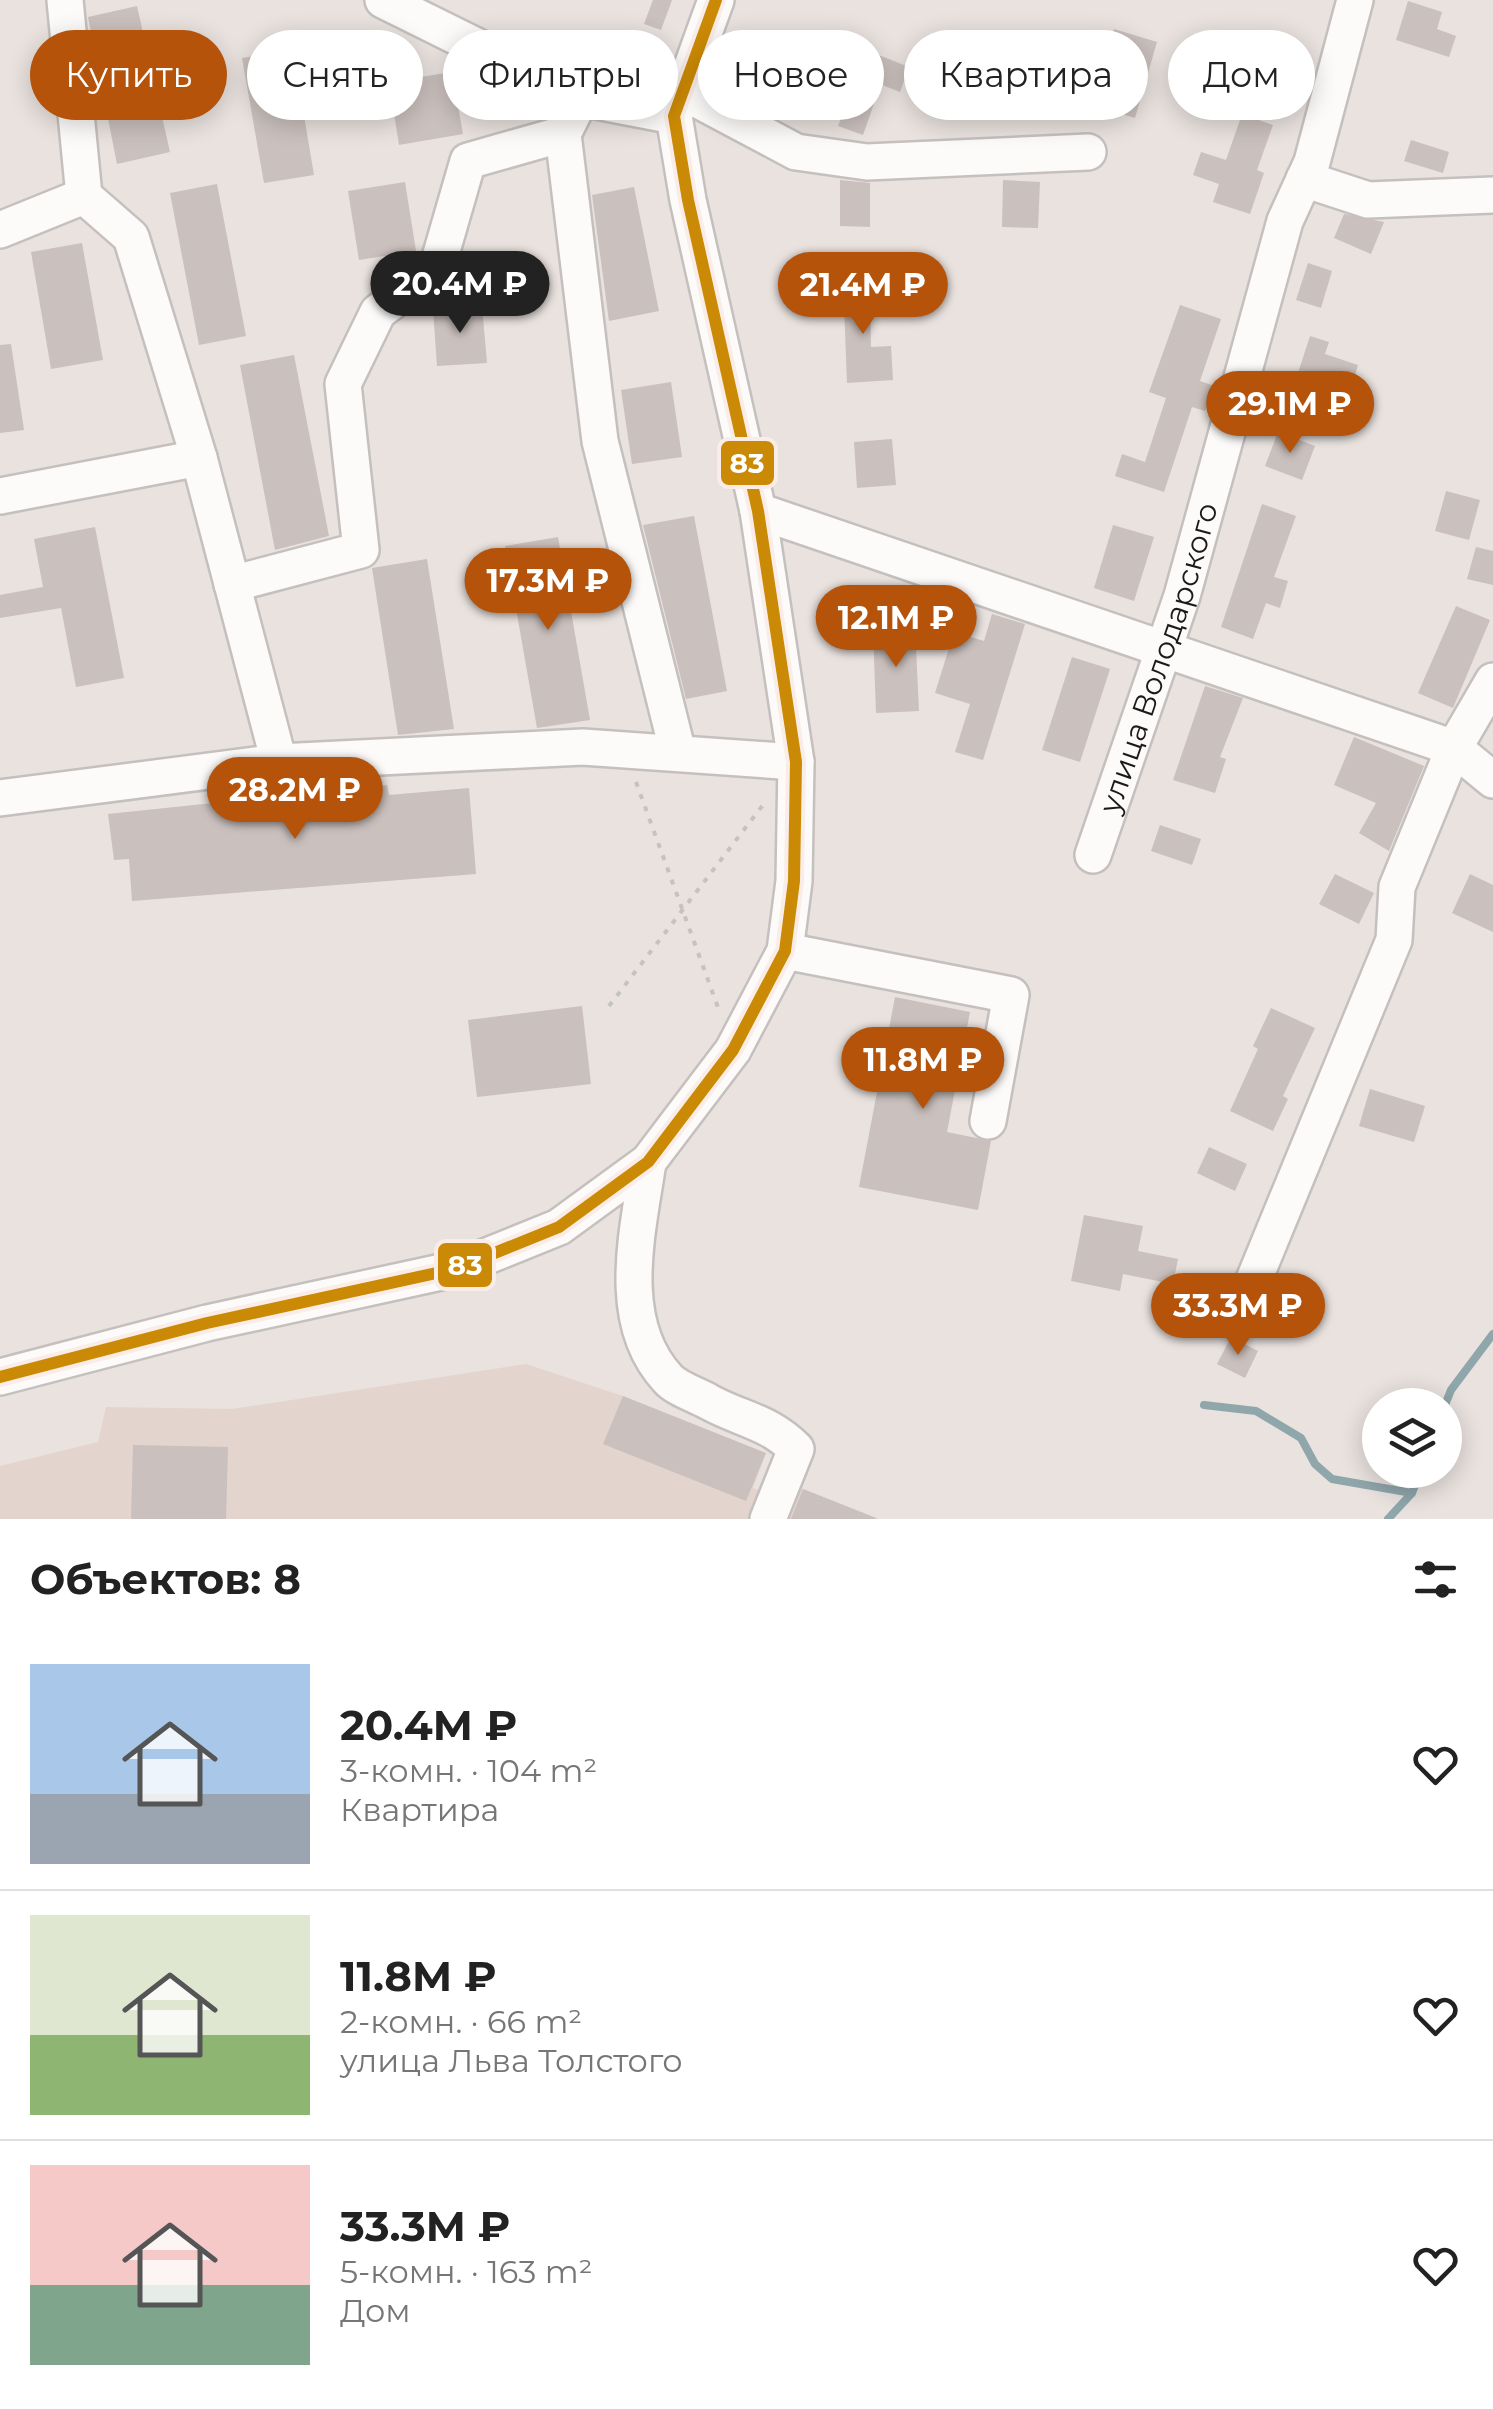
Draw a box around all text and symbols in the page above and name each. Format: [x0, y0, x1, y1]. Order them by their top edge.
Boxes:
chip: Купить [30, 30, 227, 120]
chip: Снять [247, 30, 423, 120]
chip: Фильтры [443, 30, 678, 120]
chip: Новое [698, 30, 884, 120]
chip: Квартира [904, 30, 1148, 120]
chip: Дом [1168, 30, 1315, 120]
pin: 20.4M ₽ [368, 251, 552, 336]
pin: 21.4M ₽ [771, 252, 955, 337]
text: 20.4M ₽ [392, 264, 528, 303]
text: 21.4M ₽ [800, 265, 926, 304]
pin: 29.1M ₽ [1198, 371, 1382, 456]
text: 29.1M ₽ [1228, 384, 1352, 423]
line badge: 83 [719, 439, 776, 487]
text: 83 [729, 446, 765, 480]
street label: улица Володарского [1090, 498, 1225, 819]
pin: 17.3M ₽ [456, 548, 640, 633]
text: 17.3M ₽ [487, 561, 609, 600]
pin: 12.1M ₽ [804, 585, 988, 670]
text: 12.1M ₽ [838, 598, 954, 637]
pin: 28.2M ₽ [203, 757, 387, 842]
text: 28.2M ₽ [229, 770, 361, 809]
pin: 11.8M ₽ [831, 1027, 1015, 1112]
text: 11.8M ₽ [863, 1040, 983, 1079]
line badge: 83 [436, 1241, 494, 1289]
text: 83 [447, 1248, 483, 1282]
pin: 33.3M ₽ [1146, 1273, 1330, 1358]
text: 33.3M ₽ [1173, 1286, 1303, 1325]
map controls [1362, 1388, 1462, 1488]
button: layers [1362, 1388, 1462, 1488]
icon: filters [1408, 1552, 1463, 1607]
text: Объектов: 8 [30, 1553, 301, 1605]
text: 20.4M ₽ [340, 1699, 517, 1751]
icon: home [110, 1704, 230, 1824]
icon: heart [1408, 1737, 1463, 1792]
text: 3-комн. · 104 m² [340, 1751, 597, 1790]
text: Квартира [340, 1790, 499, 1829]
text: 11.8M ₽ [340, 1950, 497, 2002]
icon: home [110, 1955, 230, 2075]
icon: heart [1408, 1988, 1463, 2043]
text: 2-комн. · 66 m² [340, 2002, 582, 2041]
text: улица Льва Толстого [340, 2041, 683, 2080]
text: 33.3M ₽ [340, 2200, 510, 2252]
icon: home [110, 2205, 230, 2325]
icon: heart [1408, 2238, 1463, 2293]
text: 5-комн. · 163 m² [340, 2252, 592, 2291]
text: Дом [340, 2291, 411, 2330]

